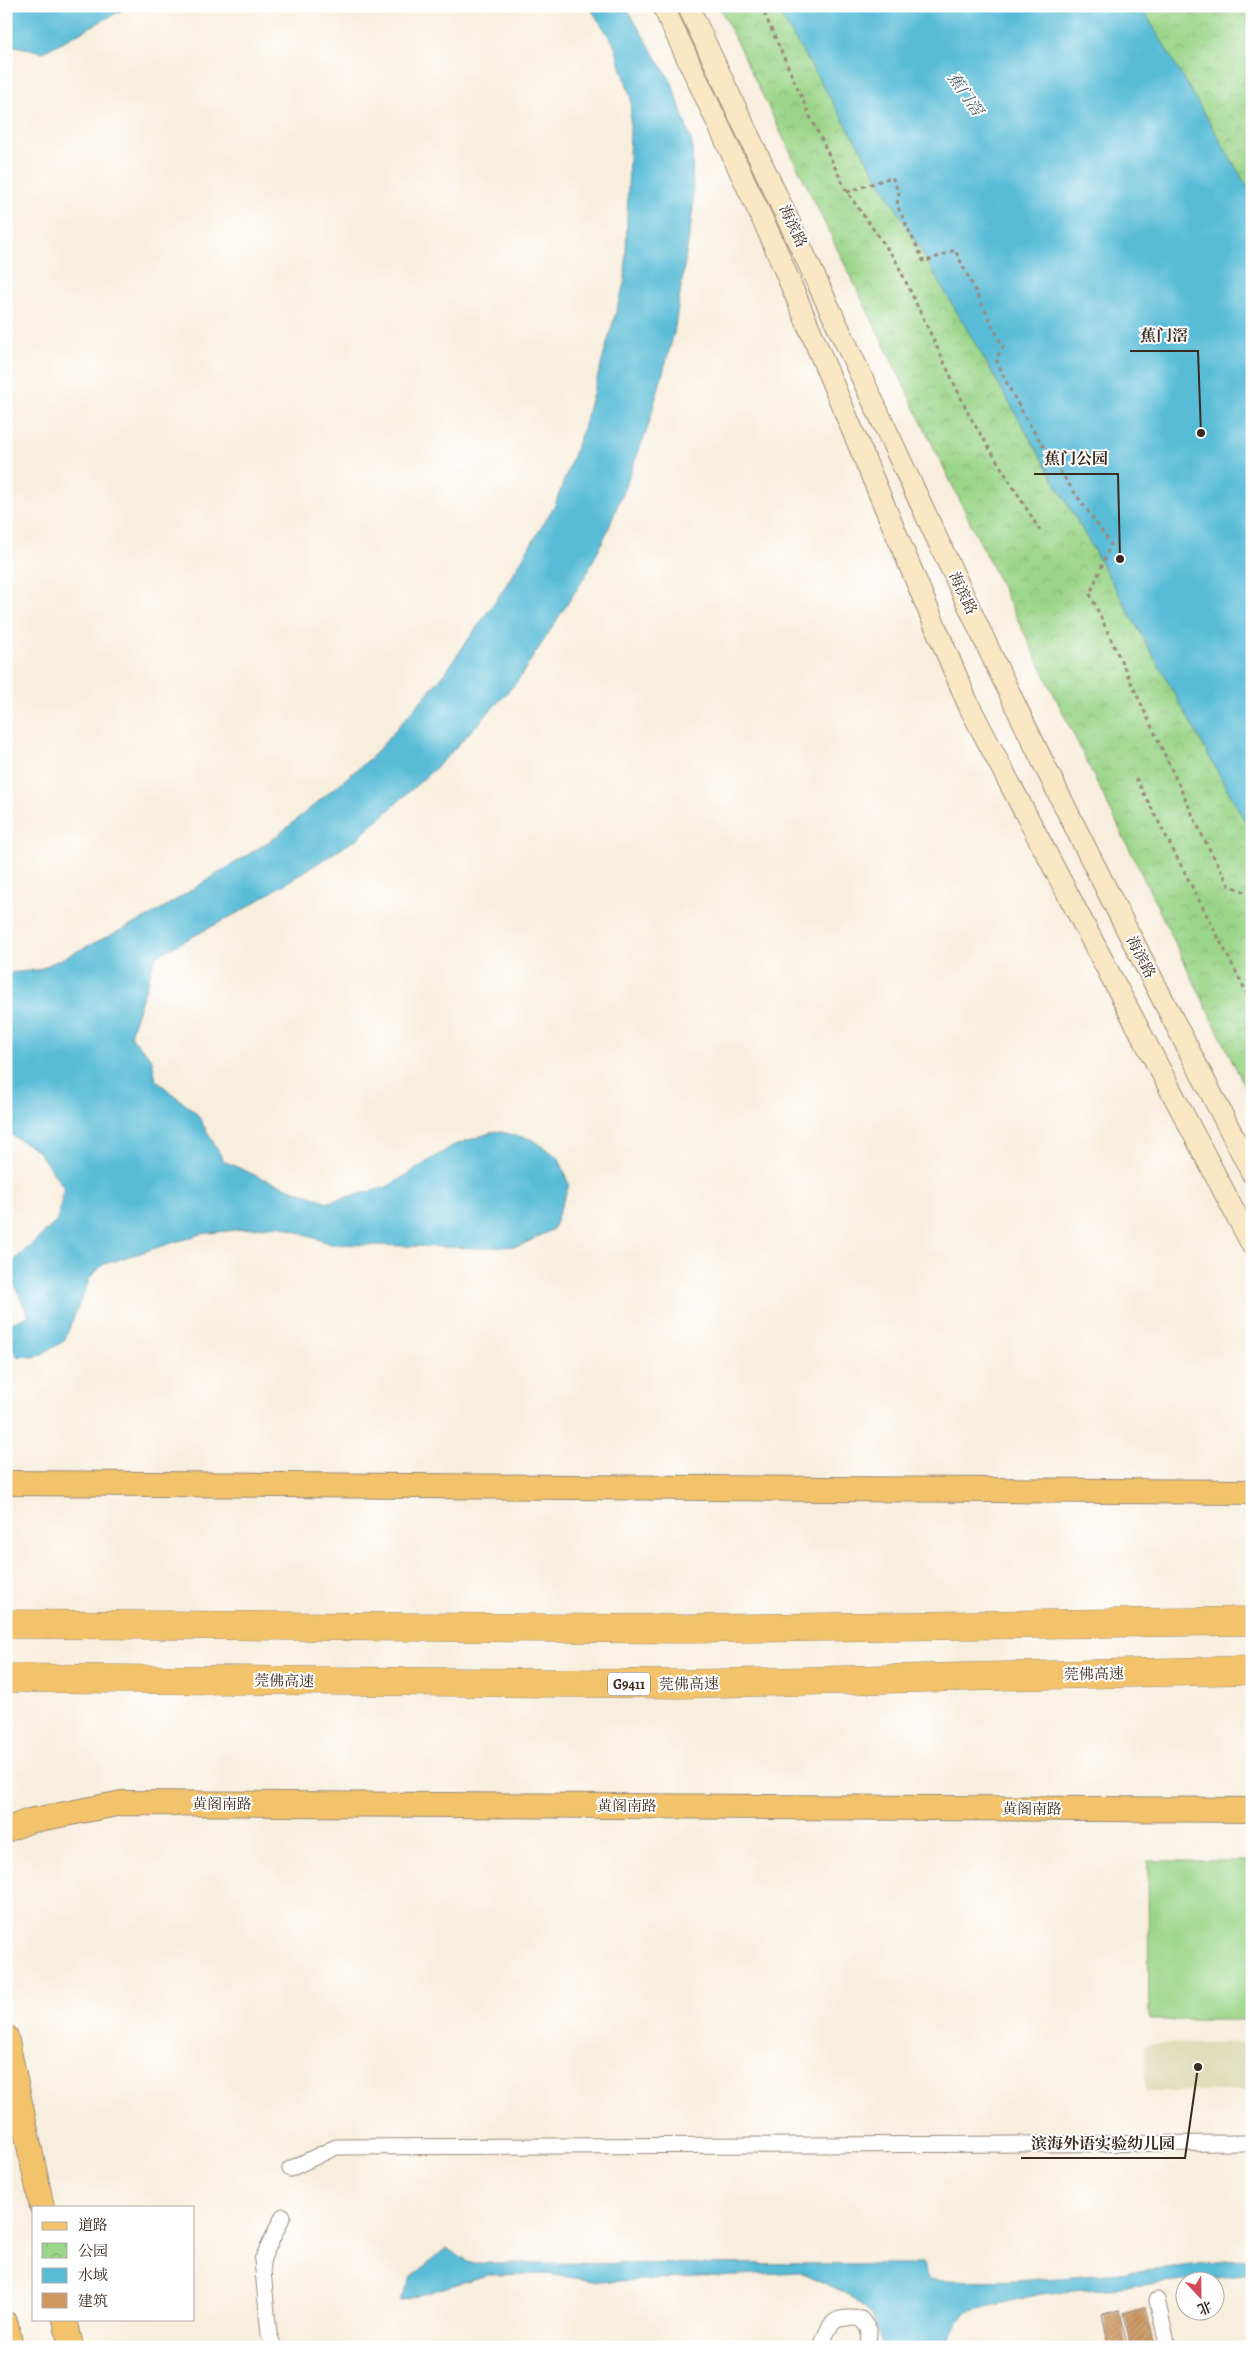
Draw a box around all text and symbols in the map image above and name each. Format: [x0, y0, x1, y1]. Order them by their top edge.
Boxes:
water label: 蕉门滘 [942, 68, 989, 122]
street label: 海滨路 [774, 201, 812, 251]
callout: 蕉门滘 [1130, 320, 1198, 351]
text: 蕉门滘 [1140, 325, 1188, 347]
callout: 蕉门公园 [1034, 443, 1118, 474]
text: 蕉门公园 [1044, 448, 1108, 470]
street label: 海滨路 [944, 568, 982, 618]
street label: 海滨路 [1122, 932, 1160, 982]
street label: 莞佛高速 [1064, 1663, 1124, 1685]
street label: 莞佛高速 [254, 1670, 314, 1692]
road number: G9411 [608, 1672, 650, 1696]
street label: 莞佛高速 [659, 1673, 719, 1695]
street label: 黄阁南路 [192, 1794, 252, 1814]
street label: 黄阁南路 [597, 1796, 657, 1816]
street label: 黄阁南路 [1002, 1799, 1062, 1819]
callout: 滨海外语实验幼儿园 [1021, 2127, 1185, 2158]
text: 滨海外语实验幼儿园 [1031, 2133, 1175, 2155]
legend [32, 2206, 195, 2320]
text: 道路 [78, 2215, 108, 2235]
text: 公园 [78, 2241, 108, 2261]
text: 水域 [78, 2265, 108, 2285]
north arrow [1176, 2270, 1226, 2320]
text: 建筑 [78, 2291, 108, 2311]
text: 北 [1195, 2296, 1215, 2319]

